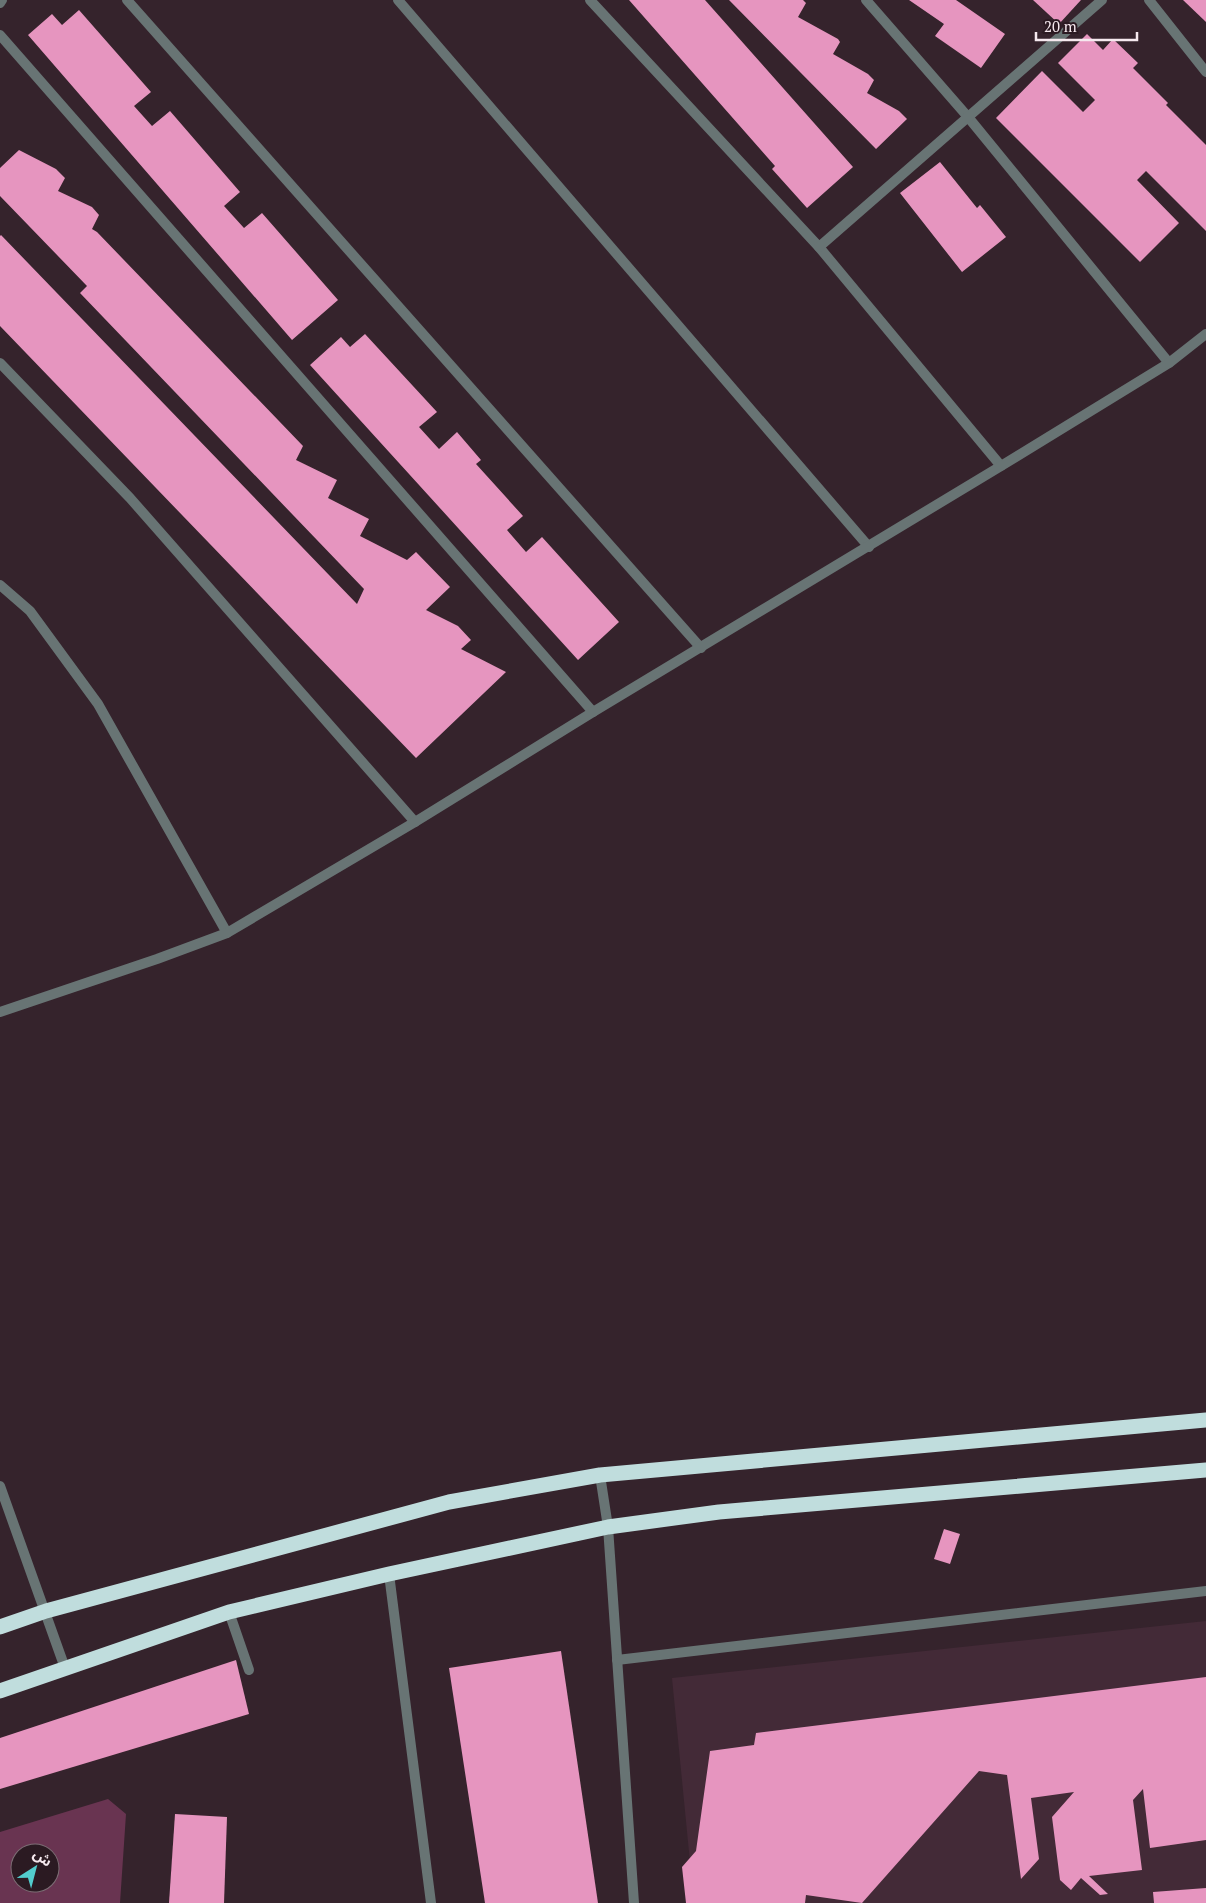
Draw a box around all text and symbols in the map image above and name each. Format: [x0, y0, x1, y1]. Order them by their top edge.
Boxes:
scale bar [1036, 10, 1137, 42]
text: 20 m [1044, 16, 1077, 36]
north arrow [10, 1843, 60, 1893]
text: ش [30, 1844, 56, 1870]

